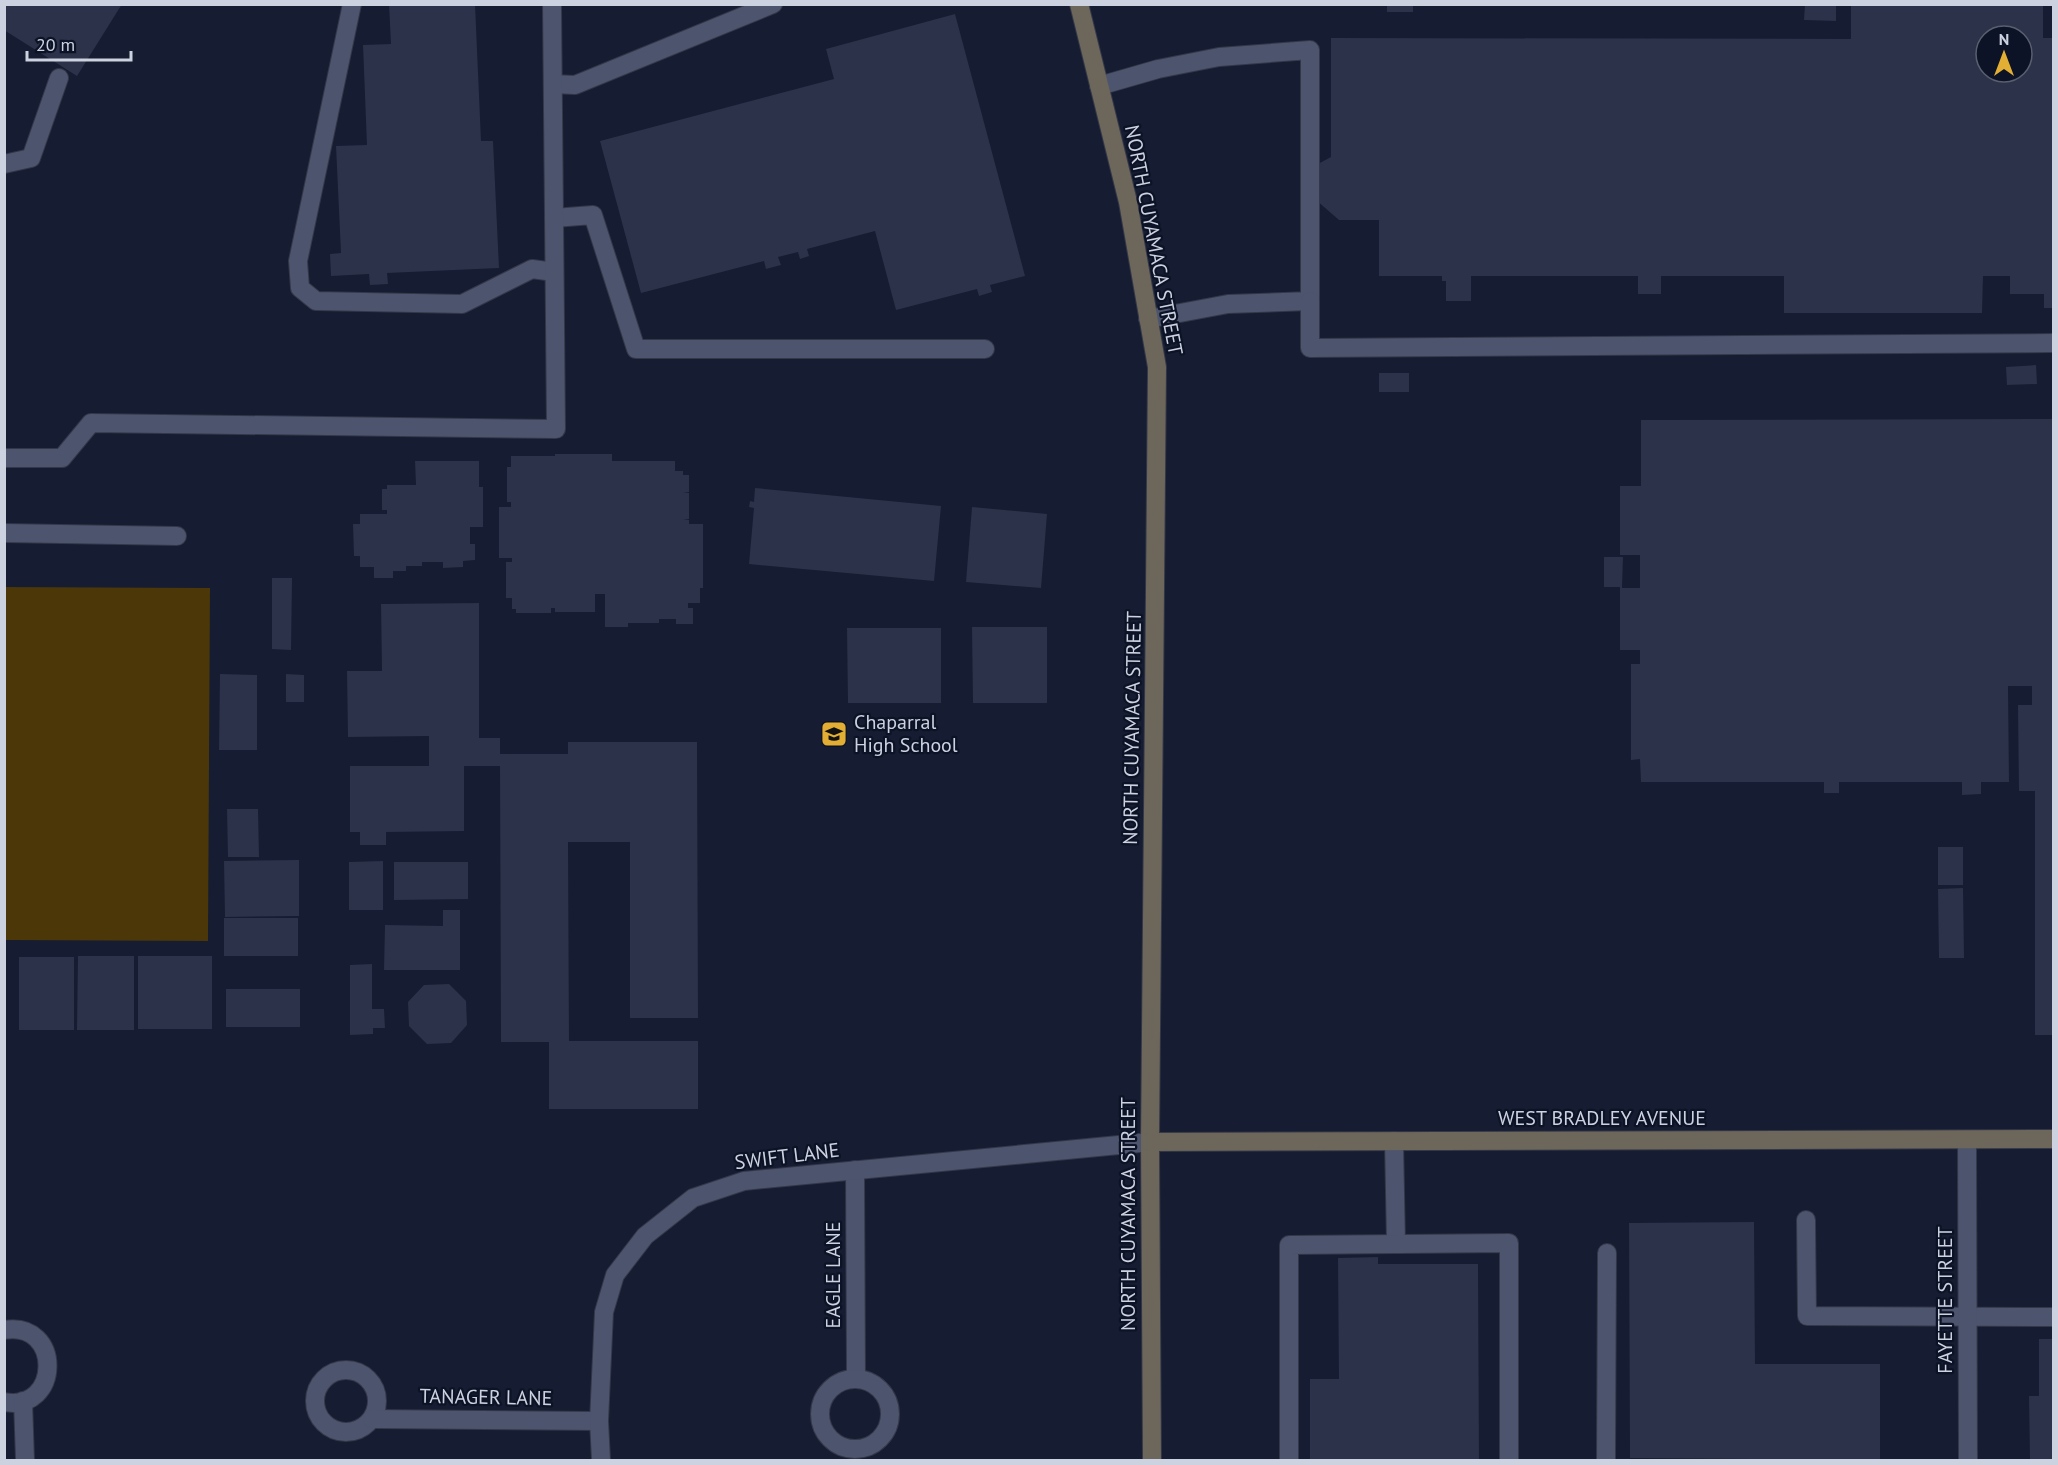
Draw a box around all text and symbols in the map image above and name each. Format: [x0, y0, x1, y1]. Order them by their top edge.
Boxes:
scale bar [27, 24, 130, 62]
north arrow [1974, 24, 2034, 84]
text: N [1999, 29, 2009, 49]
text: 20 m [36, 33, 75, 56]
street label: NORTH CUYAMACA STREET [1119, 123, 1189, 357]
street label: NORTH CUYAMACA STREET [1117, 611, 1147, 845]
place label: Chaparral High School [854, 709, 958, 758]
school or university icon: Chaparral High School [819, 719, 849, 749]
street label: NORTH CUYAMACA STREET [1115, 1097, 1141, 1331]
street label: WEST BRADLEY AVENUE [1498, 1105, 1706, 1131]
street label: SWIFT LANE [733, 1137, 841, 1175]
street label: EAGLE LANE [820, 1222, 846, 1328]
street label: FAYETTE STREET [1932, 1226, 1958, 1374]
street label: TANAGER LANE [419, 1383, 553, 1411]

